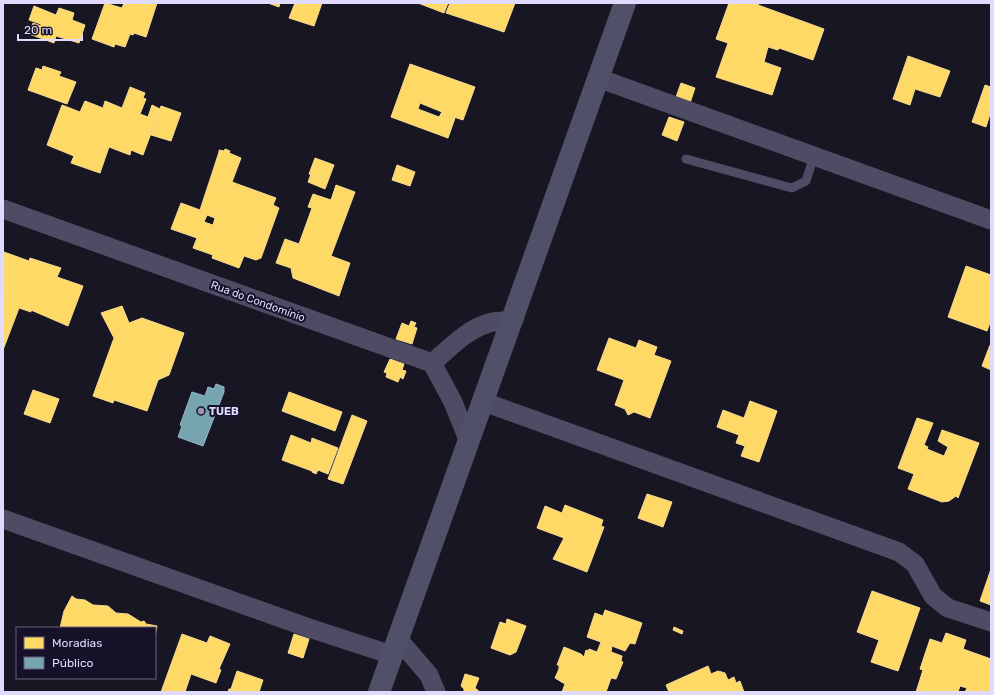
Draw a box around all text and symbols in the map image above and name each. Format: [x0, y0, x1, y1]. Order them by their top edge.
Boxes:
scale bar [18, 16, 82, 42]
text: 20 m [24, 23, 52, 37]
street label: Rua do Condomínio [209, 278, 307, 325]
place label: TUEB [209, 405, 239, 418]
marker: TUEB [196, 406, 206, 416]
legend [16, 627, 156, 679]
text: Moradias [52, 636, 102, 650]
text: Público [52, 656, 94, 670]

